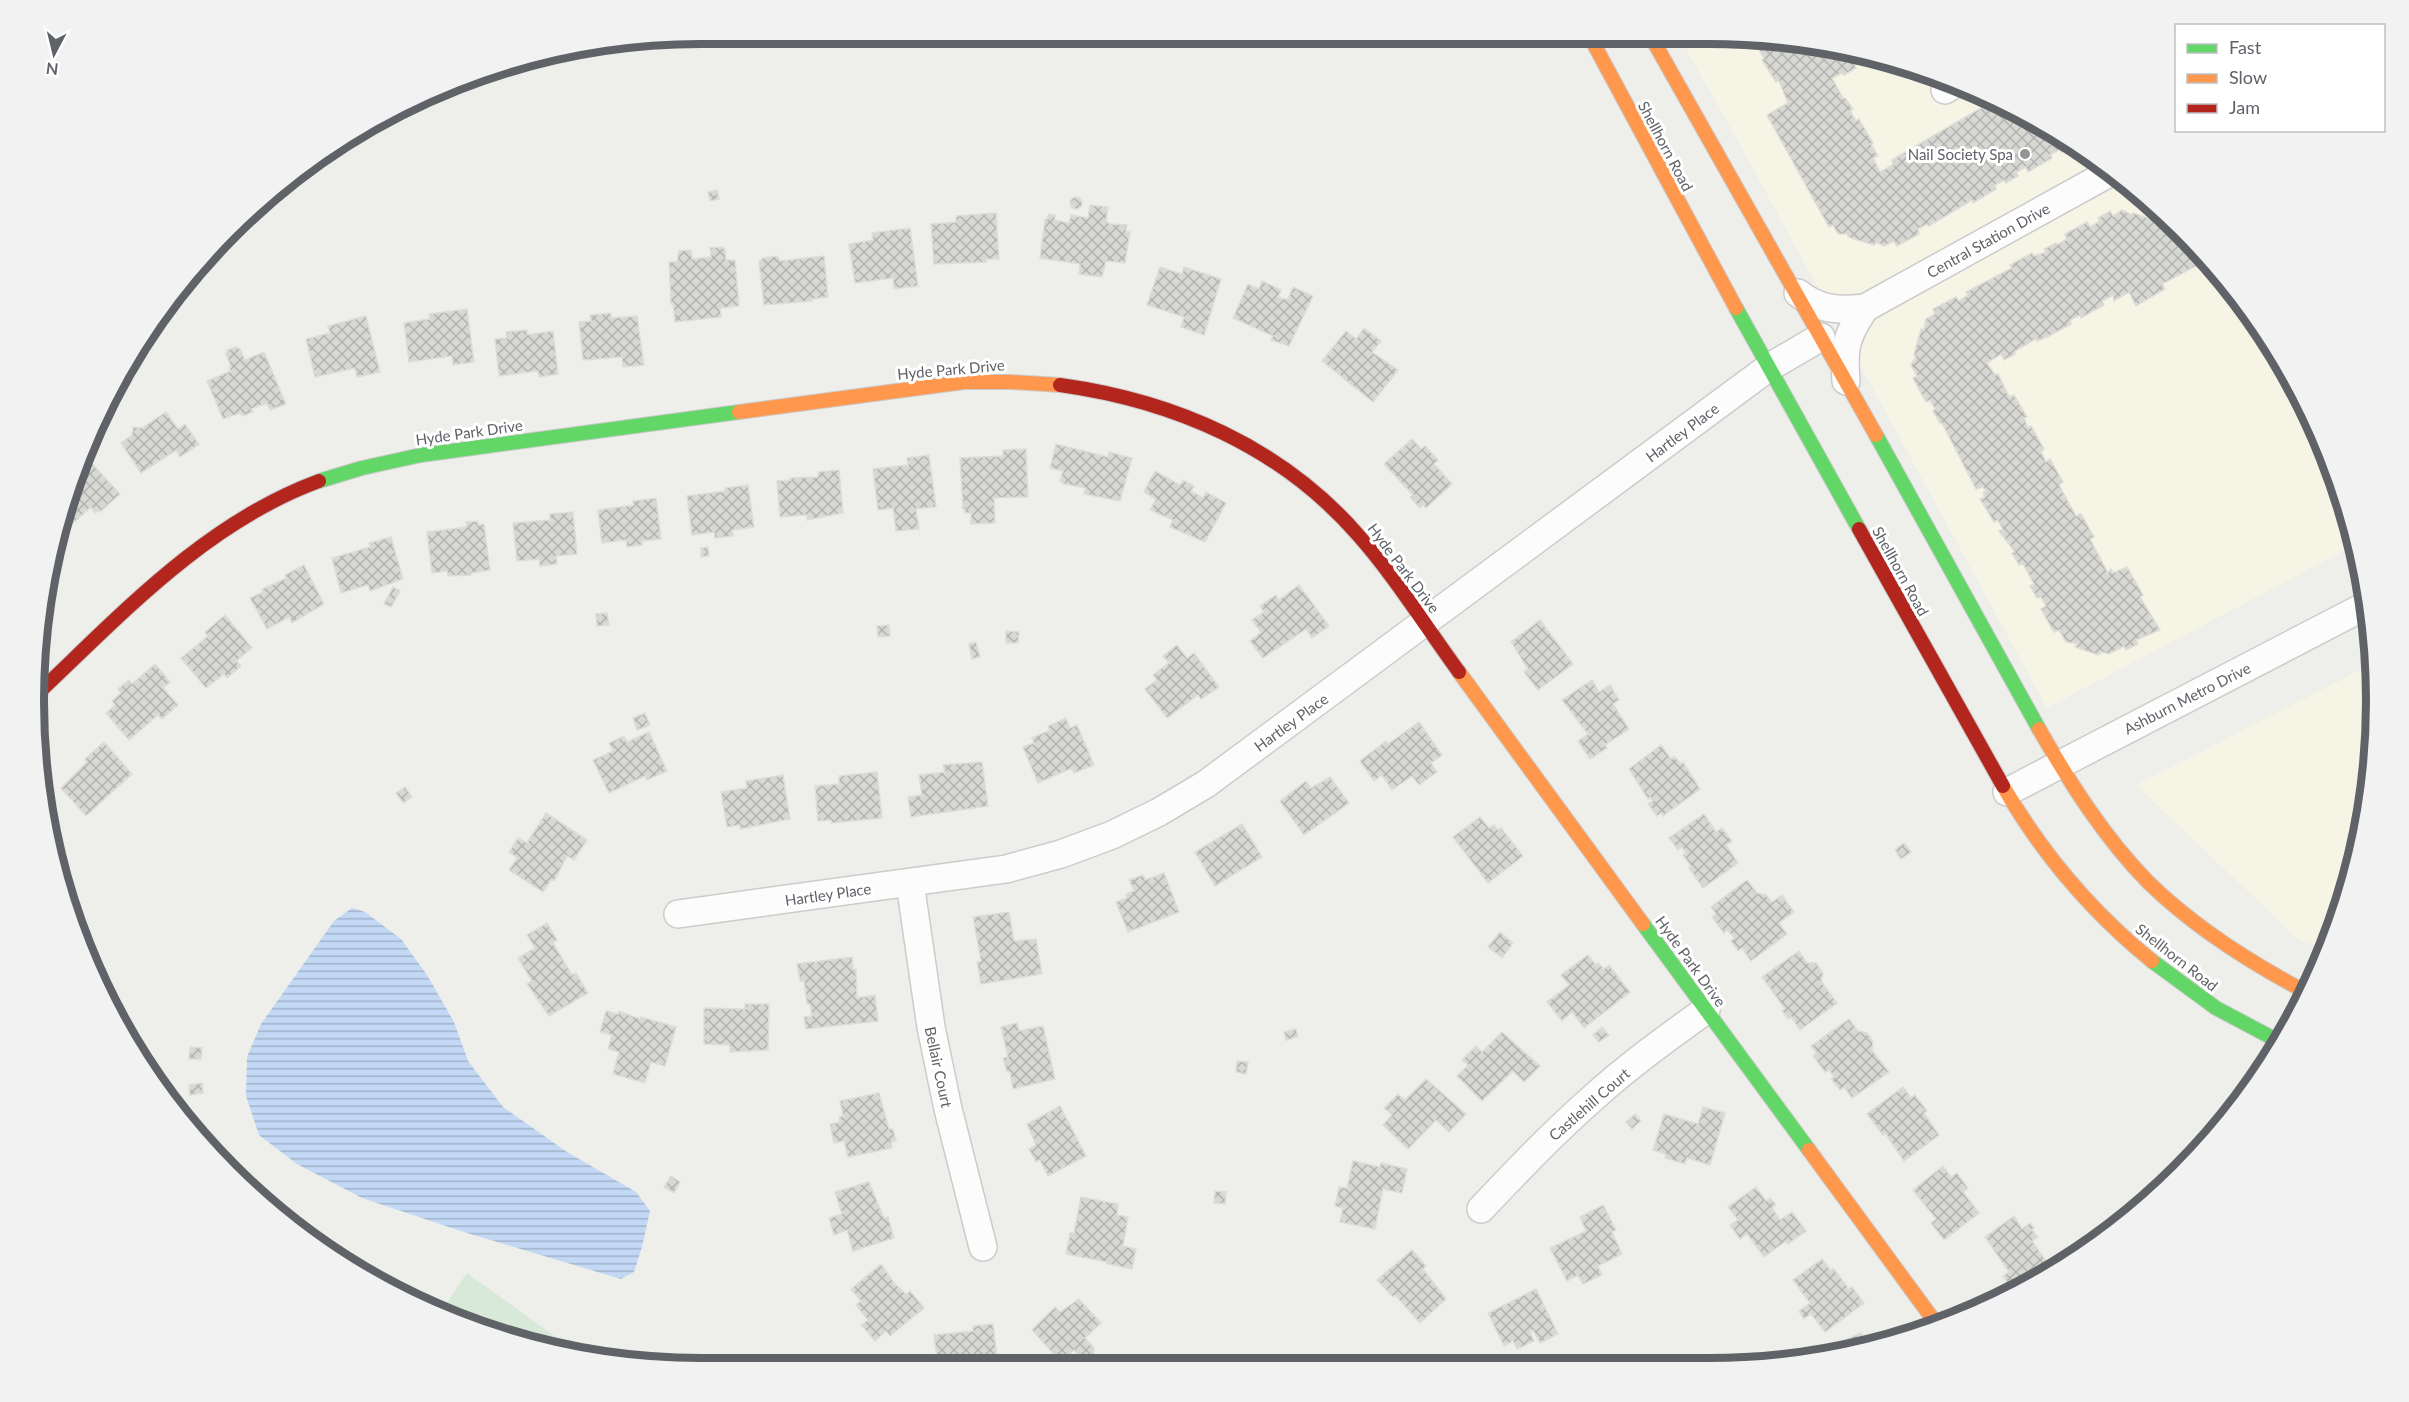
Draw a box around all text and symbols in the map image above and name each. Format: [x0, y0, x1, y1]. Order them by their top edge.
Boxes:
north arrow [24, 24, 84, 84]
legend [2175, 24, 2385, 132]
text: Fast [2229, 36, 2262, 58]
text: N [45, 59, 59, 80]
text: Slow [2229, 66, 2267, 88]
text: Jam [2229, 96, 2260, 118]
street label: Shellhorn Road [1635, 98, 1697, 194]
place label: Nail Society Spa [1908, 145, 2013, 163]
marker: Nail Society Spa [2018, 147, 2032, 161]
street label: Central Station Drive [1923, 199, 2053, 281]
street label: Hyde Park Drive [896, 355, 1006, 383]
street label: Hartley Place [1642, 399, 1722, 465]
street label: Hyde Park Drive [414, 416, 524, 448]
street label: Hyde Park Drive [1364, 520, 1444, 617]
street label: Shellhorn Road [1869, 523, 1933, 619]
street label: Ashburn Metro Drive [2121, 658, 2253, 738]
street label: Hartley Place [1251, 689, 1331, 755]
street label: Hartley Place [784, 879, 872, 909]
street label: Hyde Park Drive [1652, 912, 1730, 1010]
street label: Shellhorn Road [2132, 919, 2222, 995]
street label: Bellair Court [922, 1025, 956, 1110]
street label: Castlehill Court [1545, 1064, 1634, 1144]

